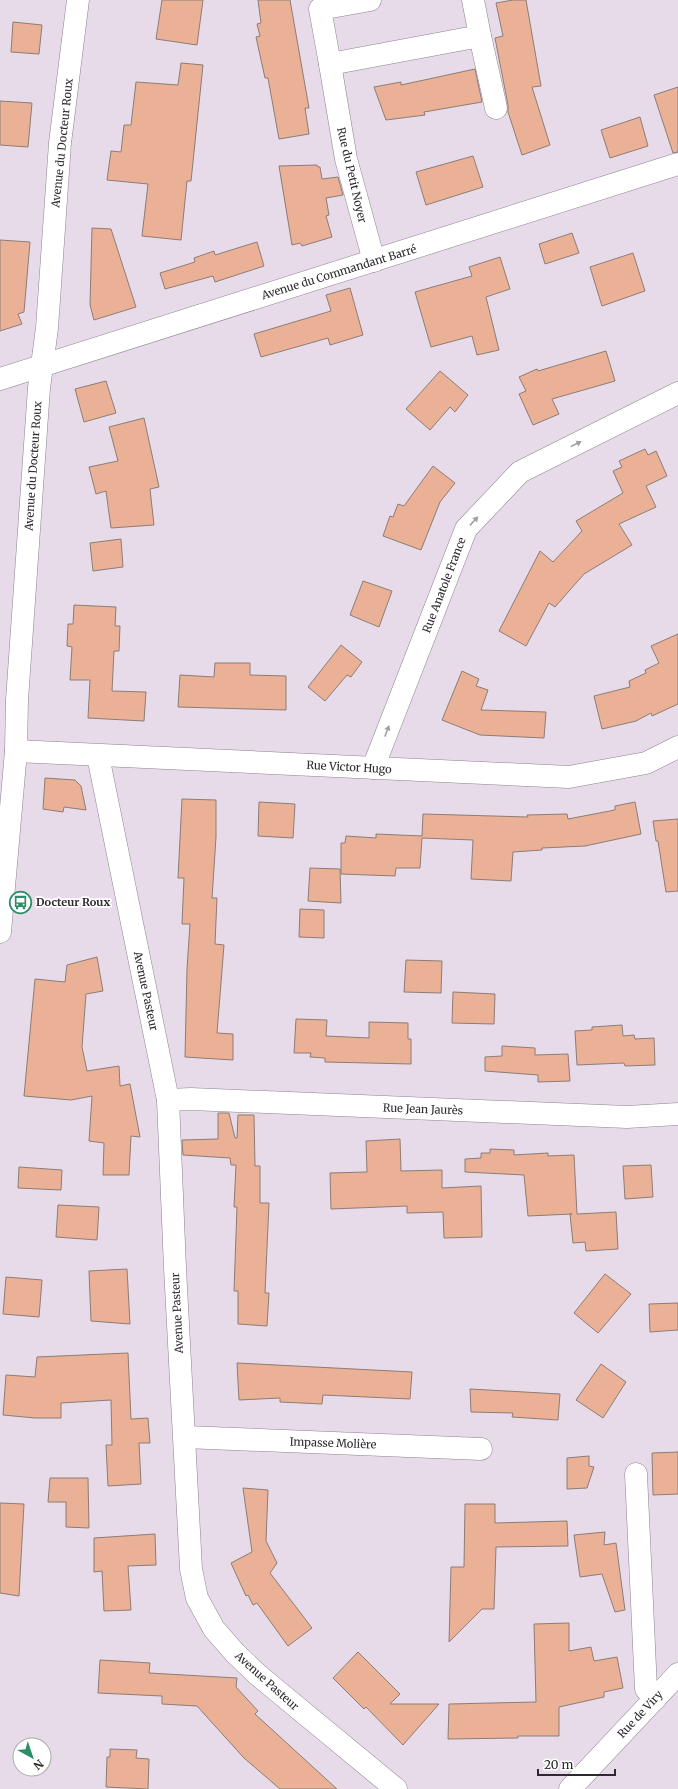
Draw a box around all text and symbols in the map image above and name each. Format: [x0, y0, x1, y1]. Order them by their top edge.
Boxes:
street label: Avenue du Docteur Roux [48, 77, 76, 209]
street label: Rue du Petit Noyer [334, 126, 370, 224]
street label: Avenue du Commandant Barré [259, 242, 418, 303]
street label: Avenue du Docteur Roux [21, 400, 45, 532]
one-way arrow [570, 441, 581, 447]
one-way arrow [469, 516, 478, 526]
street label: Rue Anatole France [419, 535, 469, 635]
one-way arrow [385, 725, 391, 737]
street label: Rue Victor Hugo [306, 758, 393, 776]
bus stop icon: Docteur Roux [7, 889, 33, 915]
place label: Docteur Roux [36, 895, 110, 909]
street label: Avenue Pasteur [131, 949, 161, 1032]
street label: Rue Jean Jaurès [383, 1101, 463, 1117]
street label: Avenue Pasteur [168, 1272, 186, 1355]
street label: Impasse Molière [289, 1434, 377, 1452]
street label: Avenue Pasteur [231, 1648, 302, 1713]
street label: Rue de Viry [614, 1687, 666, 1741]
north arrow [12, 1737, 52, 1777]
scale bar [538, 1751, 615, 1777]
text: N [30, 1757, 46, 1773]
text: 20 m [544, 1757, 573, 1772]

